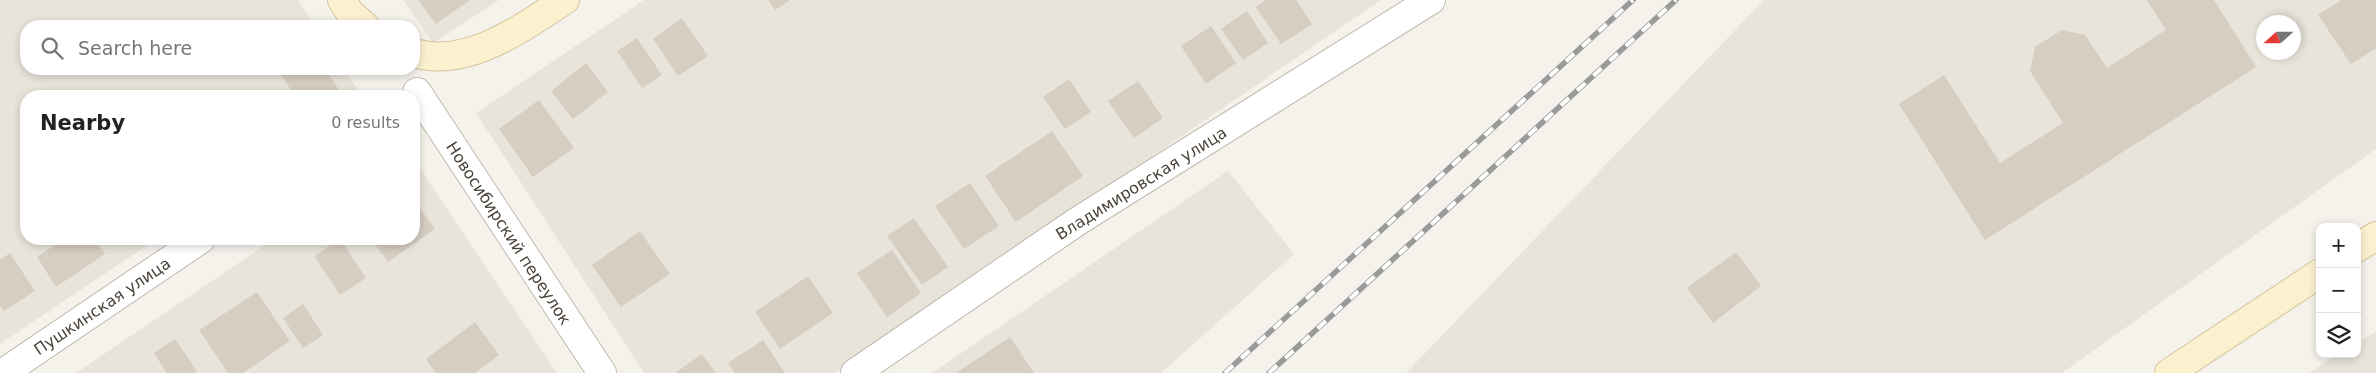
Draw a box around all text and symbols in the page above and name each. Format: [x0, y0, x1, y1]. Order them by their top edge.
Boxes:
north arrow [2256, 15, 2301, 60]
search box [20, 20, 420, 75]
icon: search [38, 34, 66, 62]
text: Search here [78, 37, 192, 59]
text: Nearby [40, 111, 125, 135]
text: 0 results [331, 113, 400, 132]
street label: Владимировская улица [1052, 123, 1230, 244]
street label: Новосибирский переулок [442, 138, 575, 329]
map controls [2316, 223, 2361, 358]
button: + [2316, 223, 2361, 268]
street label: Пушкинская улица [30, 254, 174, 359]
button: − [2316, 268, 2361, 313]
button: layers [2316, 313, 2361, 358]

